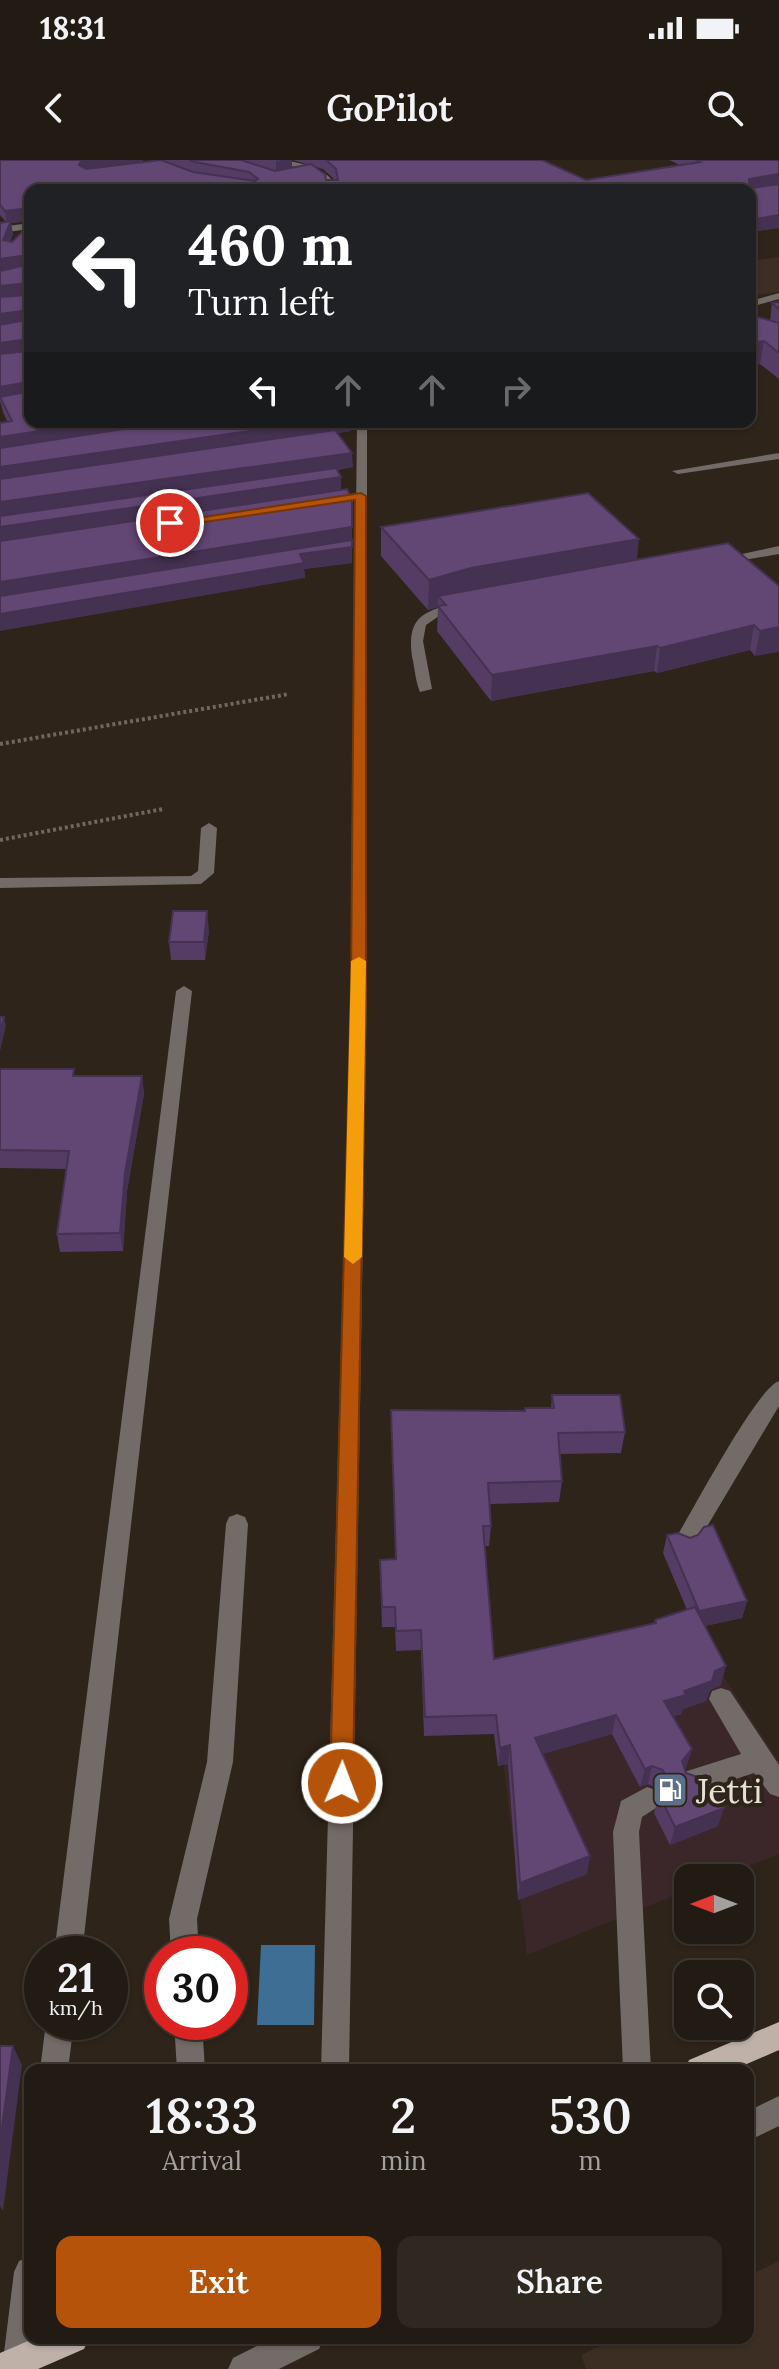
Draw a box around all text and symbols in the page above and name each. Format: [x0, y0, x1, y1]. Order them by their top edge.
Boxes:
text: 18:31 [40, 9, 106, 47]
text: GoPilot [326, 85, 453, 131]
icon: back [32, 86, 76, 130]
icon: search [703, 86, 747, 130]
text: 460 m [188, 209, 353, 280]
icon: left [56, 216, 160, 320]
text: Turn left [188, 279, 335, 325]
icon: left [242, 368, 286, 412]
icon: ahead [326, 368, 370, 412]
icon: ahead [410, 368, 454, 412]
icon: right [494, 368, 538, 412]
pin [136, 489, 204, 557]
icon: arrive [148, 501, 192, 545]
position arrow [300, 1741, 384, 1825]
place label: Jetti [695, 1769, 763, 1812]
fuel station icon: Jetti [651, 1771, 689, 1809]
north arrow [674, 1864, 754, 1944]
map controls [674, 1864, 754, 2040]
speed limit sign: 30 [144, 1936, 248, 2040]
text: 21 [57, 1952, 95, 2003]
button: search [674, 1960, 754, 2040]
text: km/h [49, 1995, 103, 2020]
text: 18:33 [146, 2085, 258, 2146]
text: 2 [390, 2085, 416, 2146]
text: 530 [549, 2085, 632, 2146]
text: Arrival [162, 2144, 242, 2177]
text: min [380, 2144, 426, 2177]
text: m [579, 2144, 602, 2177]
button: Exit [56, 2236, 381, 2328]
button: Share [397, 2236, 722, 2328]

